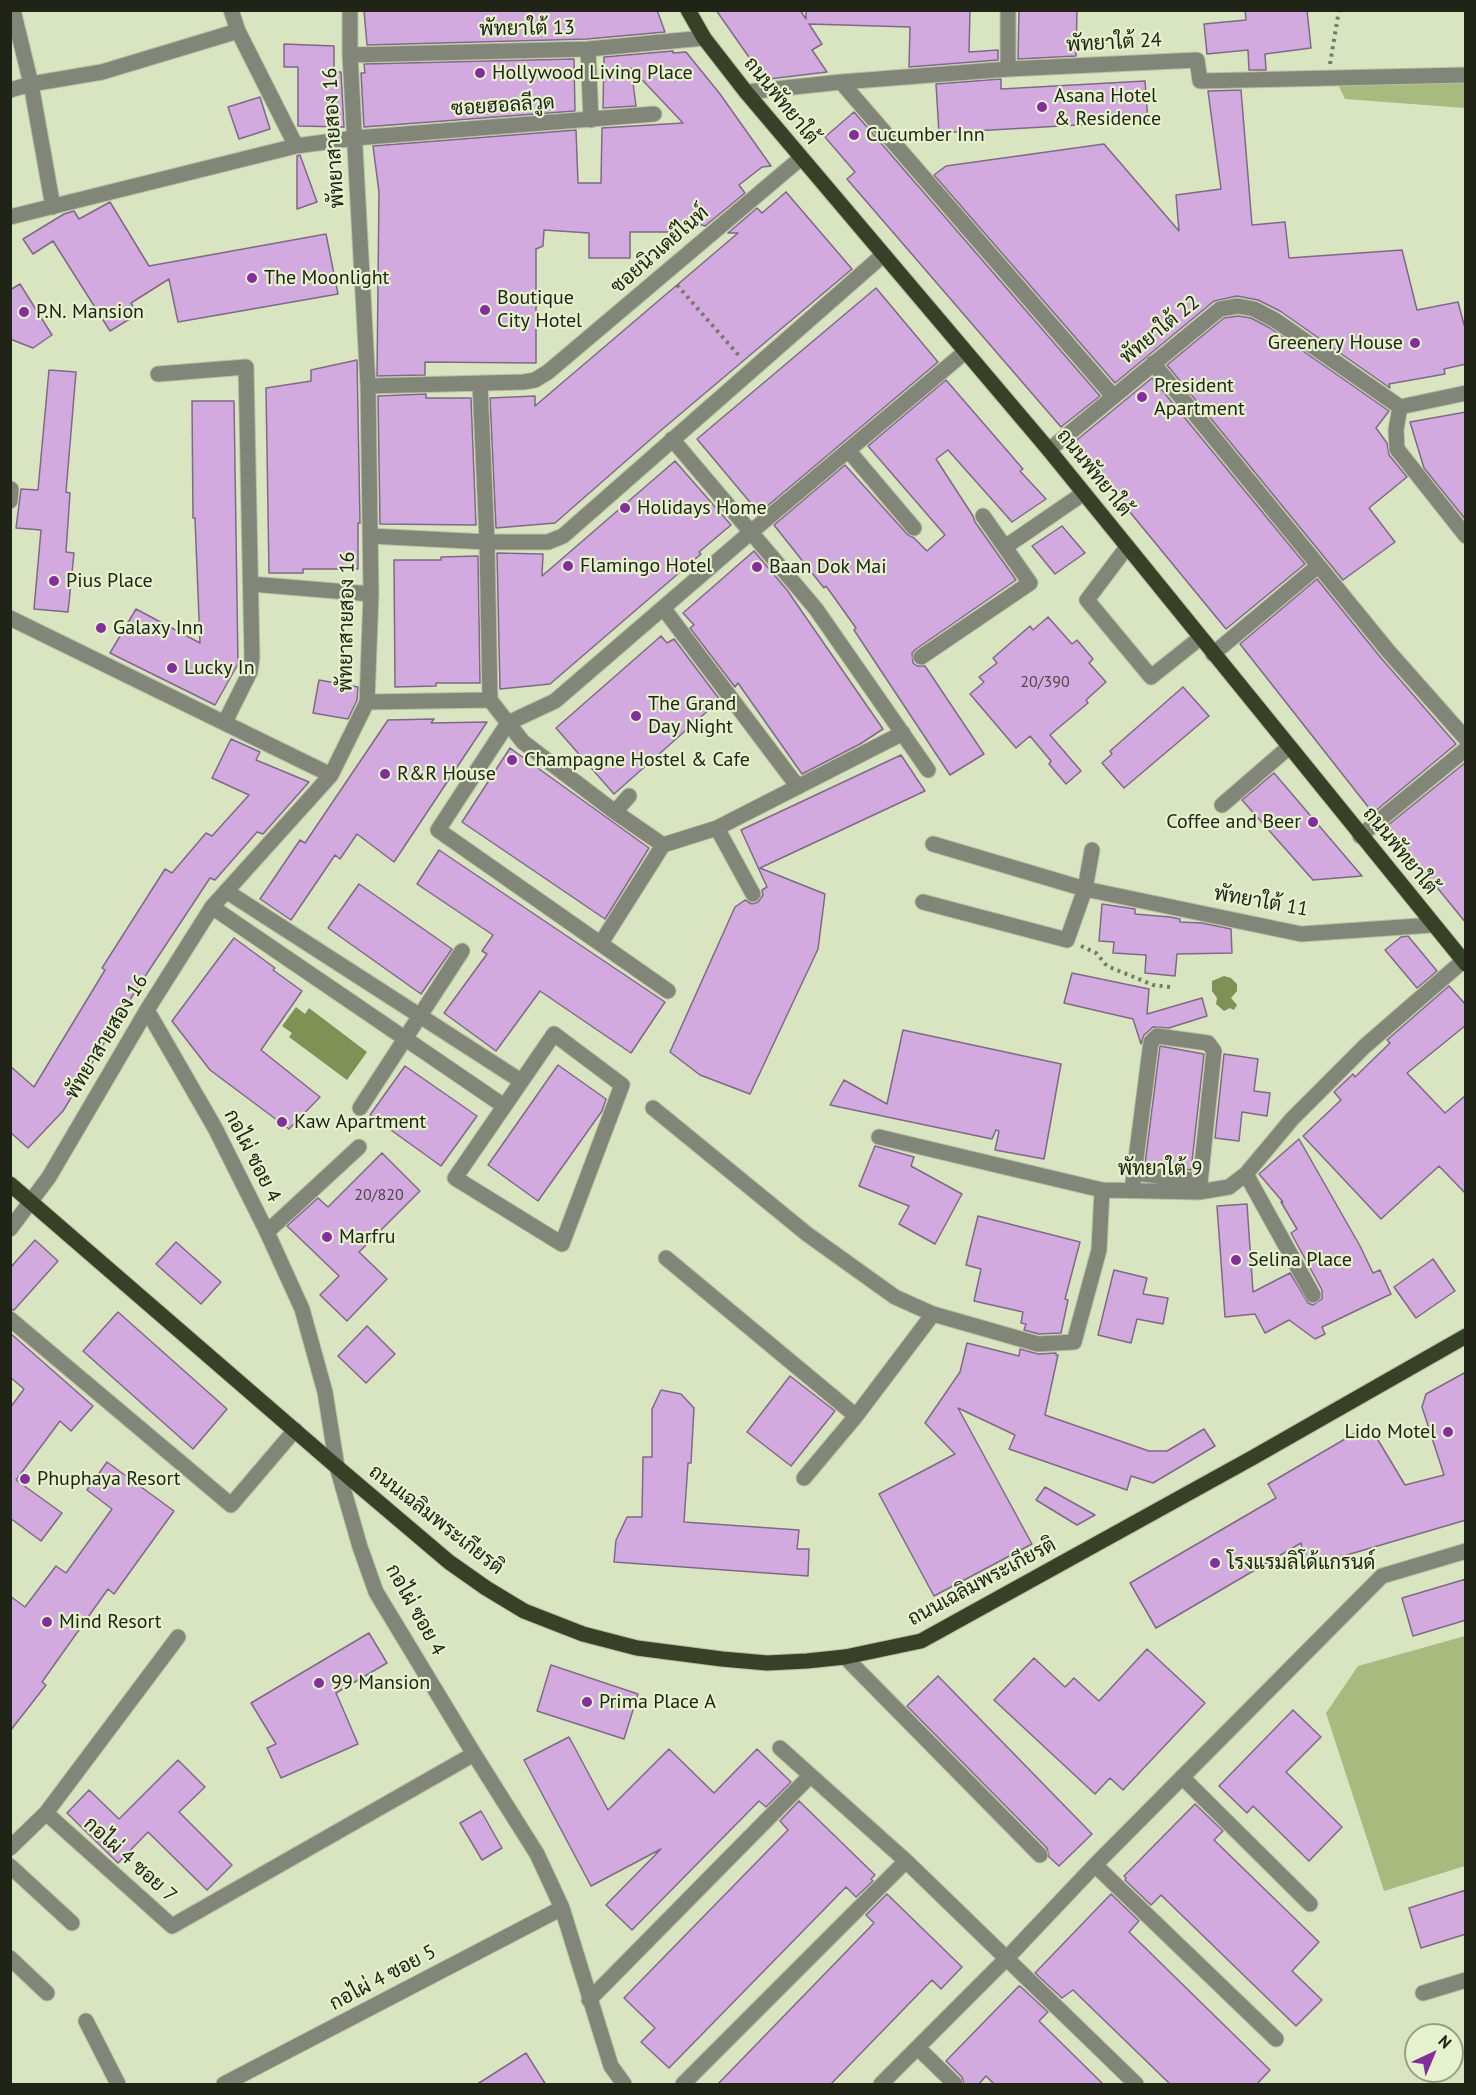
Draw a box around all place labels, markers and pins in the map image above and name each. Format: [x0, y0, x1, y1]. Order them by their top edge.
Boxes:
place label: Hollywood Living Place [492, 61, 693, 85]
marker: Hollywood Living Place [473, 66, 487, 80]
place label: Asana Hotel & Residence [1054, 84, 1161, 131]
marker: Asana Hotel & Residence [1035, 100, 1049, 114]
place label: Cucumber Inn [866, 123, 985, 147]
marker: Cucumber Inn [847, 128, 861, 142]
place label: The Moonlight [264, 266, 389, 290]
marker: The Moonlight [245, 271, 259, 285]
place label: Boutique City Hotel [497, 286, 582, 333]
place label: P.N. Mansion [36, 300, 144, 324]
marker: Boutique City Hotel [478, 303, 492, 317]
marker: P.N. Mansion [17, 305, 31, 319]
place label: Greenery House [1268, 331, 1403, 355]
marker: Greenery House [1408, 336, 1422, 350]
place label: President Apartment [1154, 374, 1245, 421]
marker: President Apartment [1135, 390, 1149, 404]
place label: Holidays Home [637, 496, 767, 520]
marker: Holidays Home [618, 501, 632, 515]
place label: Flamingo Hotel [580, 554, 712, 578]
place label: Baan Dok Mai [769, 555, 887, 579]
marker: Flamingo Hotel [561, 559, 575, 573]
marker: Baan Dok Mai [750, 560, 764, 574]
place label: Pius Place [66, 569, 153, 593]
marker: Pius Place [47, 574, 61, 588]
place label: Galaxy Inn [113, 616, 203, 640]
marker: Galaxy Inn [94, 621, 108, 635]
place label: Lucky In [184, 656, 255, 680]
marker: Lucky In [165, 661, 179, 675]
place label: The Grand Day Night [648, 692, 736, 739]
marker: The Grand Day Night [629, 709, 643, 723]
place label: Champagne Hostel & Cafe [524, 748, 750, 772]
marker: Champagne Hostel & Cafe [505, 753, 519, 767]
place label: R&R House [397, 762, 496, 786]
marker: R&R House [378, 767, 392, 781]
place label: Coffee and Beer [1166, 810, 1301, 834]
marker: Coffee and Beer [1306, 815, 1320, 829]
place label: Kaw Apartment [294, 1110, 426, 1134]
marker: Kaw Apartment [275, 1115, 289, 1129]
place label: Marfru [339, 1225, 395, 1249]
marker: Marfru [320, 1230, 334, 1244]
place label: Selina Place [1248, 1248, 1352, 1272]
marker: Selina Place [1229, 1253, 1243, 1267]
place label: Lido Motel [1344, 1420, 1436, 1444]
marker: Lido Motel [1441, 1425, 1455, 1439]
place label: Phuphaya Resort [37, 1467, 181, 1491]
marker: Phuphaya Resort [18, 1472, 32, 1486]
place label: โรงแรมลิโด้แกรนด์ [1227, 1551, 1375, 1575]
marker: โรงแรมลิโด้แกรนด์ [1208, 1556, 1222, 1570]
place label: Mind Resort [59, 1610, 162, 1634]
marker: Mind Resort [40, 1615, 54, 1629]
place label: 99 Mansion [331, 1671, 430, 1695]
marker: 99 Mansion [312, 1676, 326, 1690]
place label: Prima Place A [599, 1690, 716, 1714]
marker: Prima Place A [580, 1695, 594, 1709]

